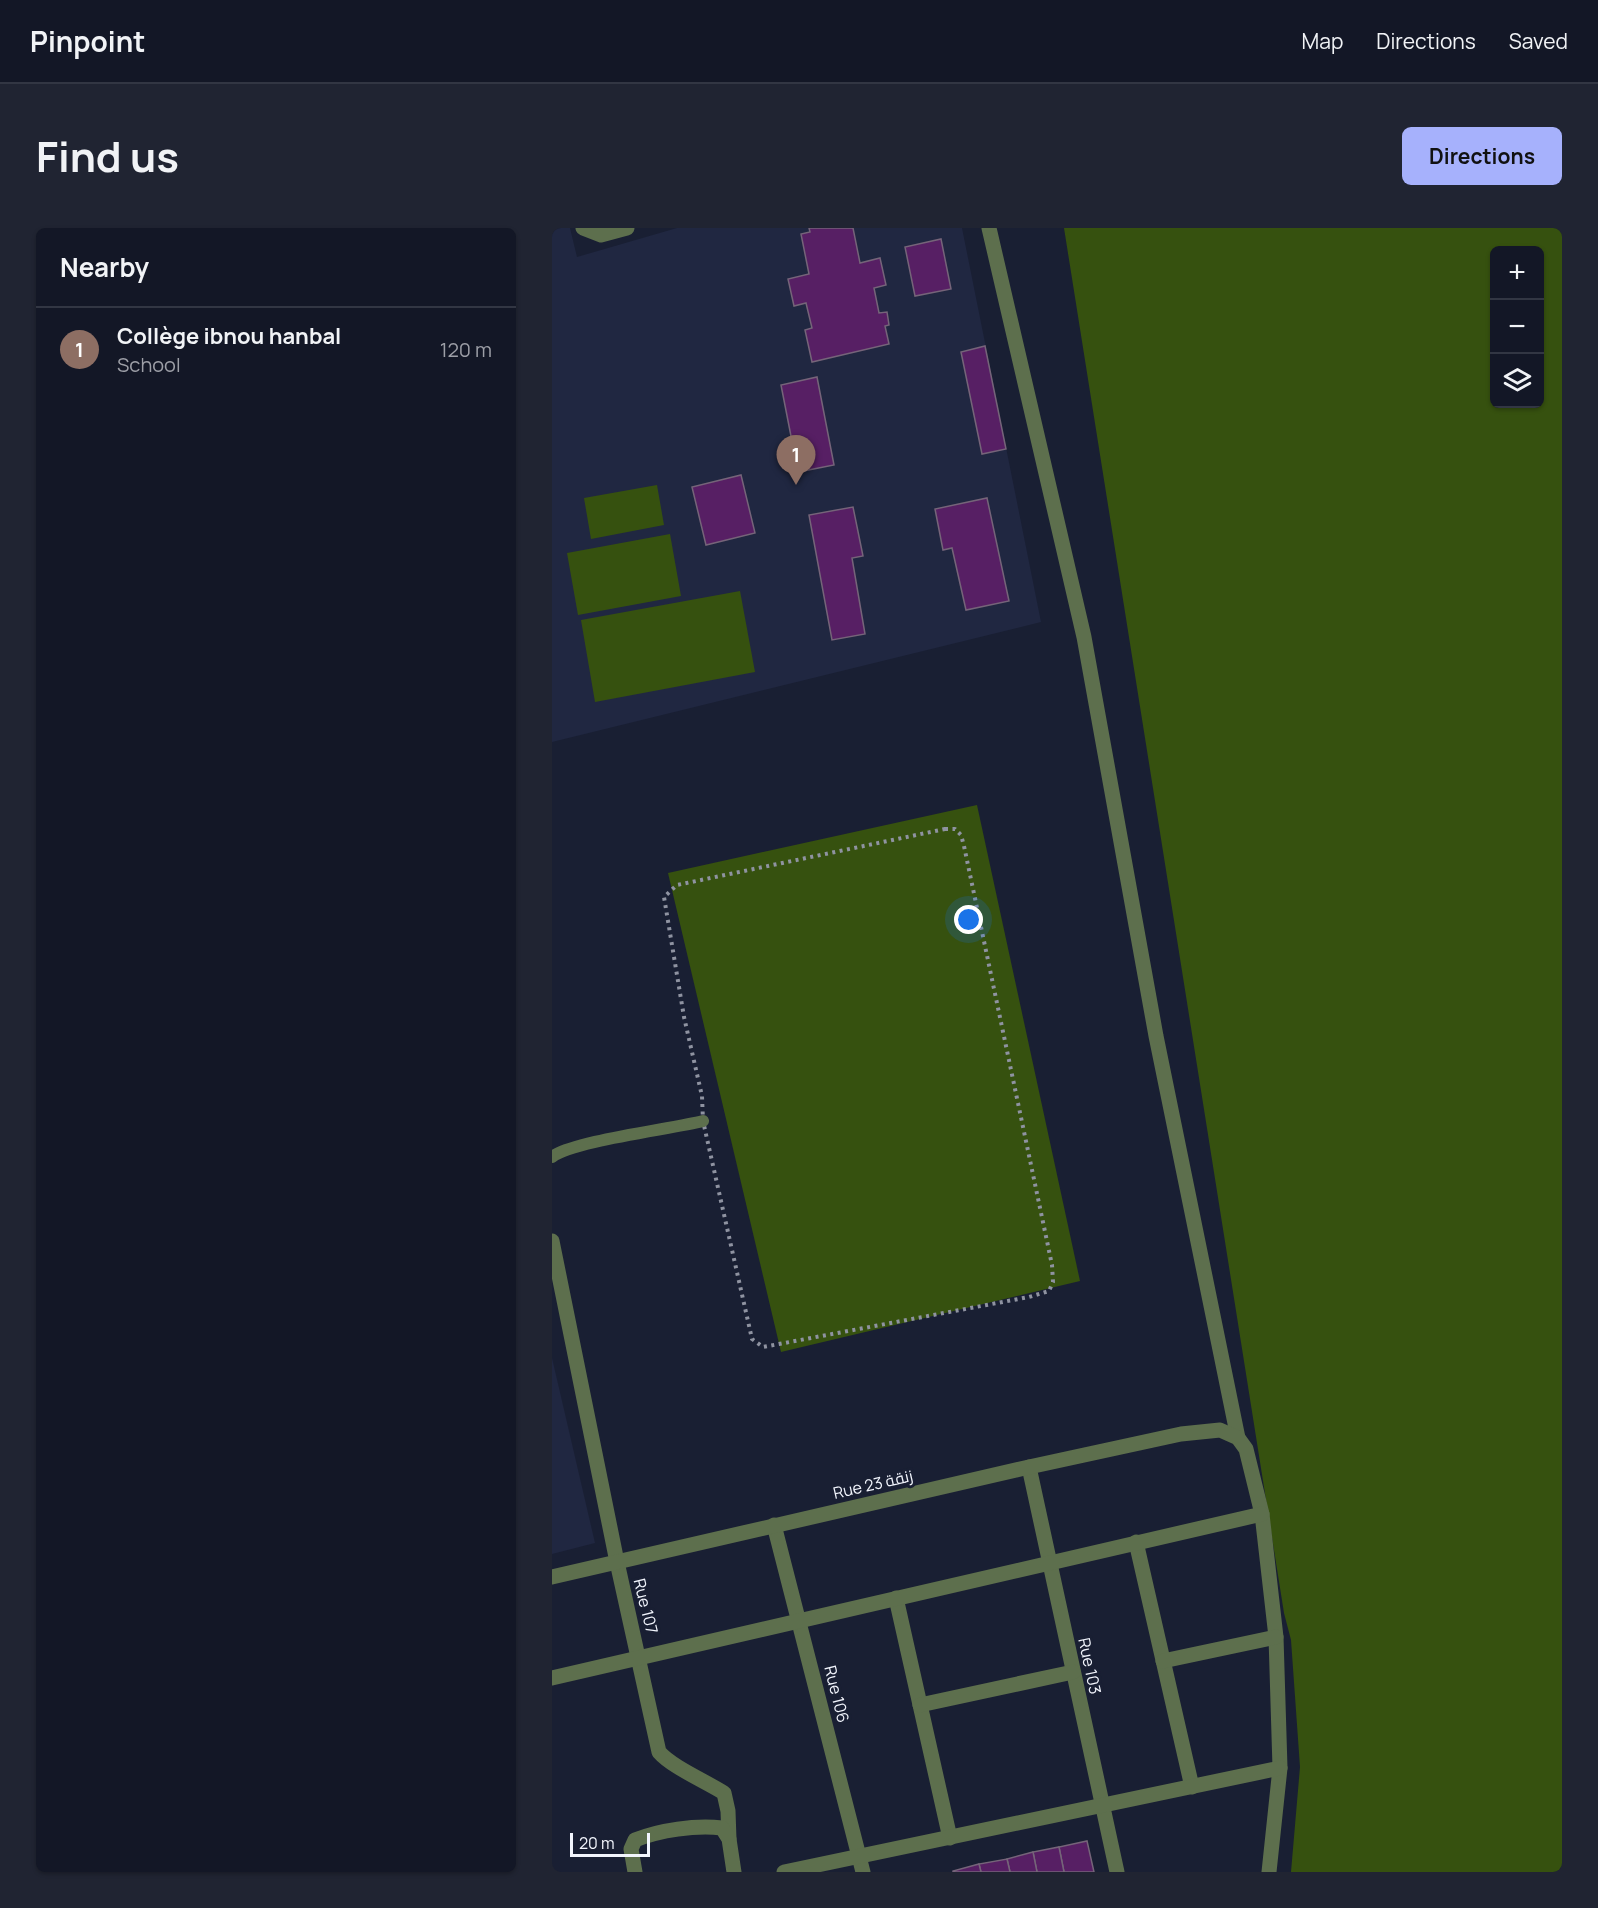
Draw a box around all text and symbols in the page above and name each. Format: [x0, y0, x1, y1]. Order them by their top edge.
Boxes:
text: Pinpoint [30, 22, 145, 60]
text: Map [1302, 27, 1343, 55]
text: Directions [1376, 27, 1476, 55]
text: Saved [1509, 27, 1568, 55]
text: Find us [36, 127, 179, 185]
button: Directions [1402, 127, 1562, 185]
map controls [1490, 246, 1544, 408]
button: + [1490, 246, 1544, 300]
text: Nearby [60, 249, 149, 285]
button: − [1490, 300, 1544, 354]
text: Collège ibnou hanbal [117, 321, 341, 351]
text: 1 [75, 336, 84, 363]
text: 120 m [440, 336, 492, 363]
text: School [117, 351, 181, 378]
button: layers [1490, 354, 1544, 408]
pin: 1 [776, 436, 816, 485]
your location [954, 905, 983, 934]
street label: Rue 23 زنقة [831, 1464, 915, 1504]
street label: Rue 107 [629, 1576, 663, 1636]
street label: Rue 103 [1073, 1636, 1107, 1696]
street label: Rue 106 [819, 1663, 855, 1725]
scale bar [570, 1830, 650, 1858]
text: 20 m [579, 1832, 615, 1854]

